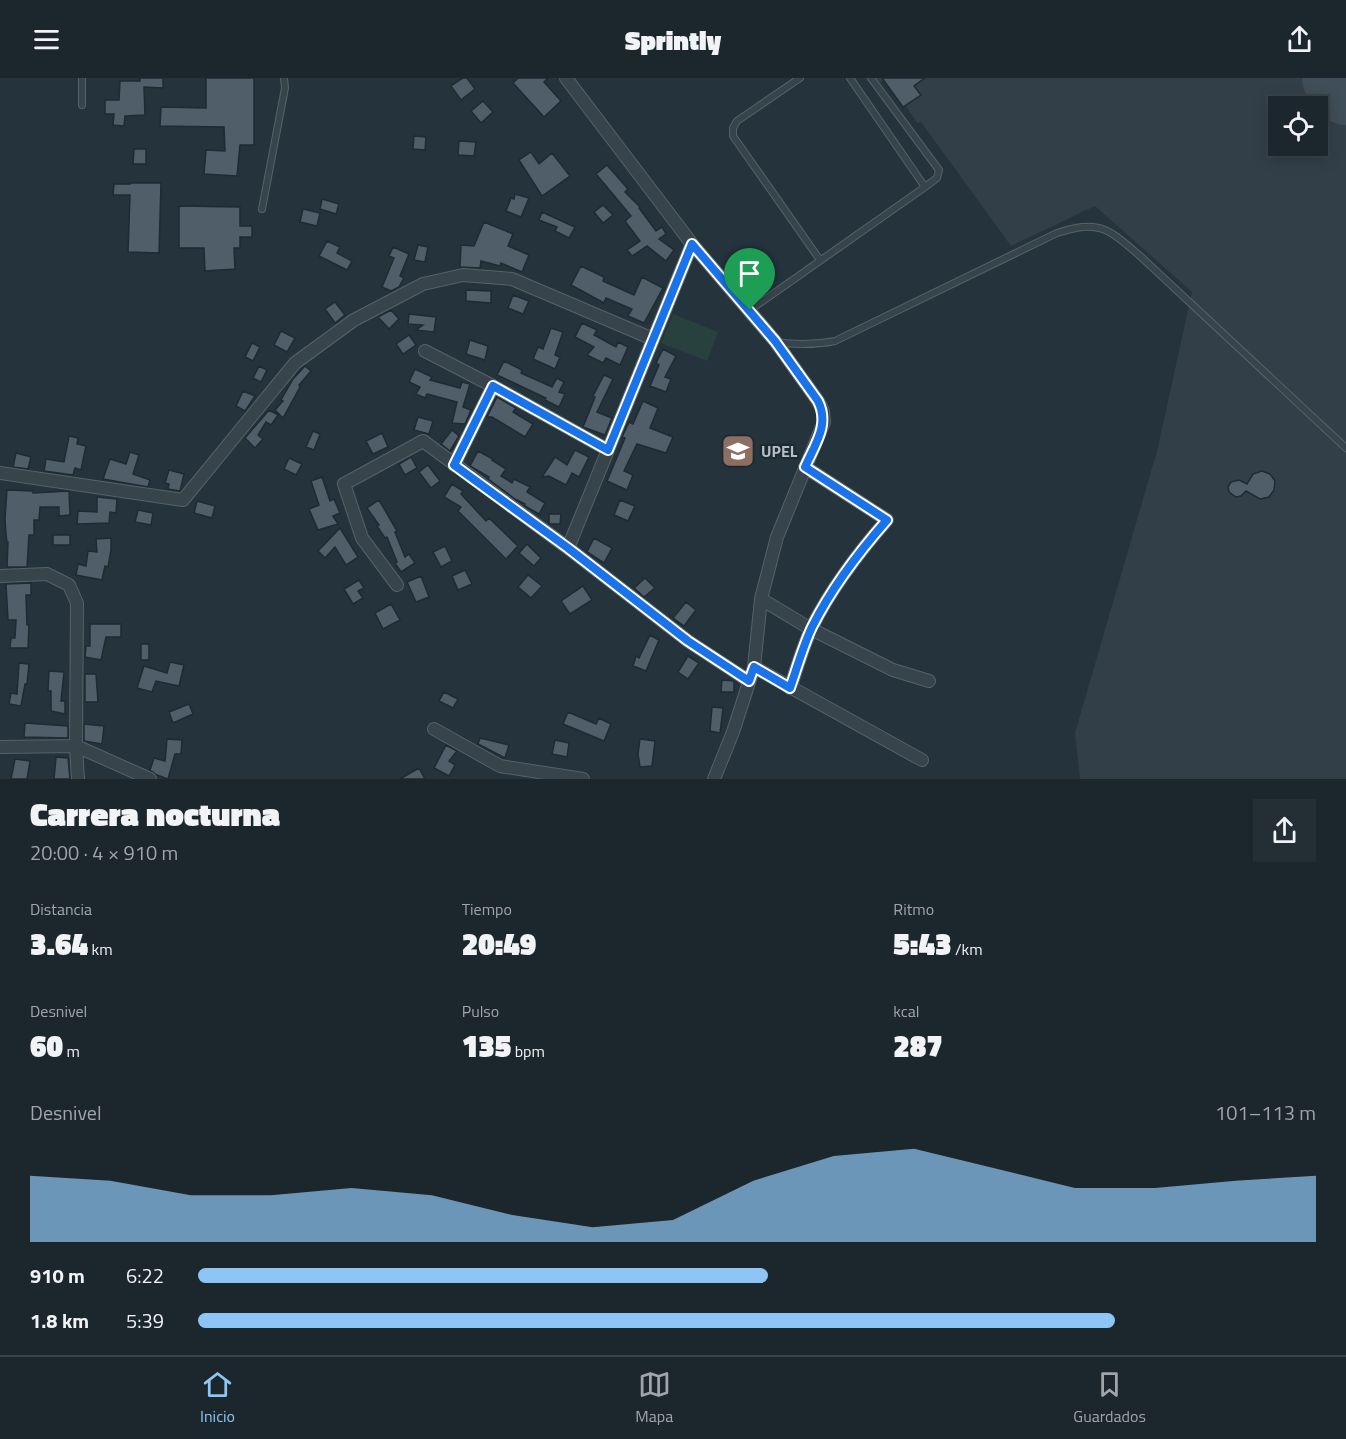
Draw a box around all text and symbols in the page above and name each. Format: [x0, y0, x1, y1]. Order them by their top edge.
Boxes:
text: Sprintly [625, 19, 721, 60]
icon: menu [30, 23, 63, 56]
icon: share [1283, 23, 1316, 56]
map controls [1268, 96, 1328, 156]
button: locate [1268, 96, 1328, 156]
pin [724, 248, 775, 310]
icon: arrive [733, 257, 766, 290]
school or university icon: UPEL [720, 433, 756, 469]
place label: UPEL [761, 439, 798, 463]
text: Carrera nocturna [30, 789, 280, 839]
button: share [1253, 799, 1316, 862]
text: 20:00 · 4 × 910 m [30, 837, 178, 868]
text: Distancia [30, 897, 92, 921]
text: Tiempo [462, 897, 512, 921]
text: Ritmo [893, 897, 934, 921]
text: 3.64 [30, 921, 88, 967]
text: 20:49 [462, 921, 536, 967]
text: 5:43 [893, 921, 951, 967]
text: km [88, 937, 113, 961]
text: /km [951, 937, 983, 961]
text: Desnivel [30, 999, 87, 1023]
text: Pulso [462, 999, 499, 1023]
text: kcal [893, 999, 919, 1023]
text: 60 [30, 1023, 63, 1069]
text: 135 [462, 1023, 511, 1069]
text: 287 [893, 1023, 943, 1069]
text: m [63, 1039, 80, 1063]
text: bpm [511, 1039, 545, 1063]
text: Desnivel [30, 1097, 102, 1128]
text: 101–113 m [1215, 1097, 1316, 1128]
text: 910 m [30, 1260, 85, 1291]
text: 6:22 [126, 1260, 164, 1291]
text: 1.8 km [30, 1305, 89, 1336]
text: 5:39 [126, 1305, 164, 1336]
tab: Inicio [200, 1368, 235, 1428]
tab: Mapa [635, 1368, 673, 1428]
tab: Guardados [1073, 1368, 1146, 1428]

